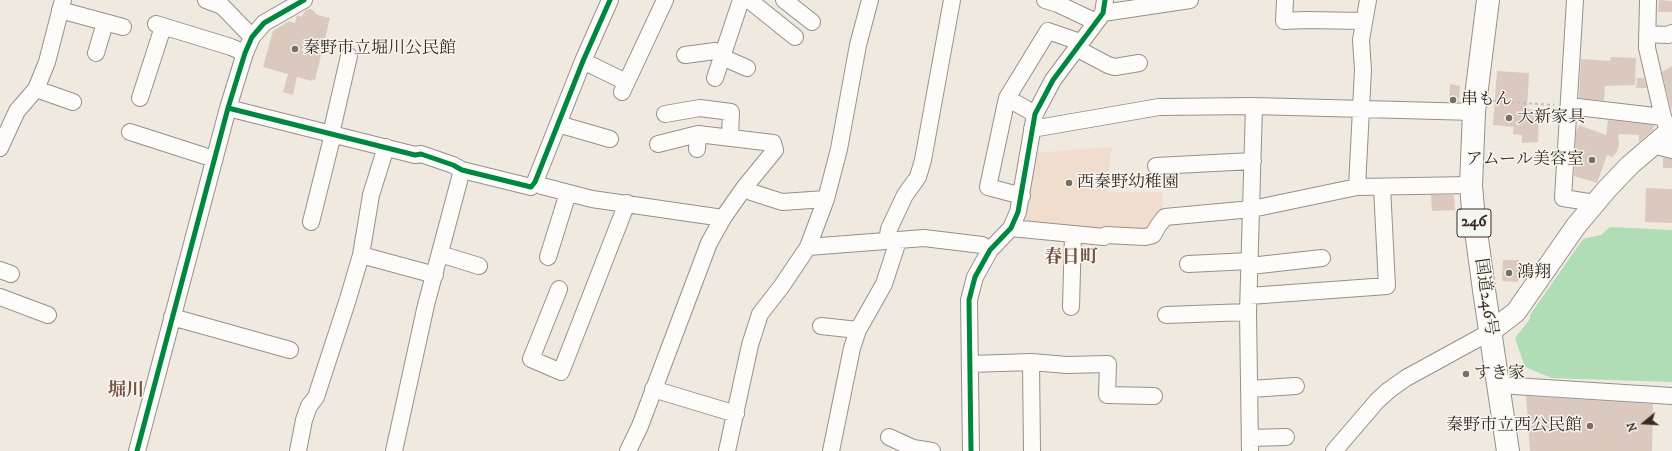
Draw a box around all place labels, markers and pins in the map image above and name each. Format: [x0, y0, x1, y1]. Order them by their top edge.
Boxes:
place label: 秦野市立堀川公民館 [303, 39, 456, 59]
marker: 秦野市立堀川公民館 [290, 44, 300, 54]
place label: 串もん [1461, 90, 1512, 110]
marker: 串もん [1448, 95, 1458, 105]
place label: 大新家具 [1517, 108, 1585, 128]
marker: 大新家具 [1504, 113, 1514, 123]
place label: アムール美容室 [1466, 150, 1584, 170]
marker: アムール美容室 [1587, 155, 1597, 165]
place label: 西秦野幼稚園 [1077, 173, 1179, 193]
marker: 西秦野幼稚園 [1064, 178, 1074, 188]
place label: 鴻翔 [1517, 263, 1551, 283]
marker: 鴻翔 [1504, 268, 1514, 278]
place label: すき家 [1474, 364, 1525, 384]
marker: すき家 [1461, 369, 1471, 379]
place label: 秦野市立西公民館 [1446, 416, 1582, 436]
marker: 秦野市立西公民館 [1585, 421, 1595, 431]

